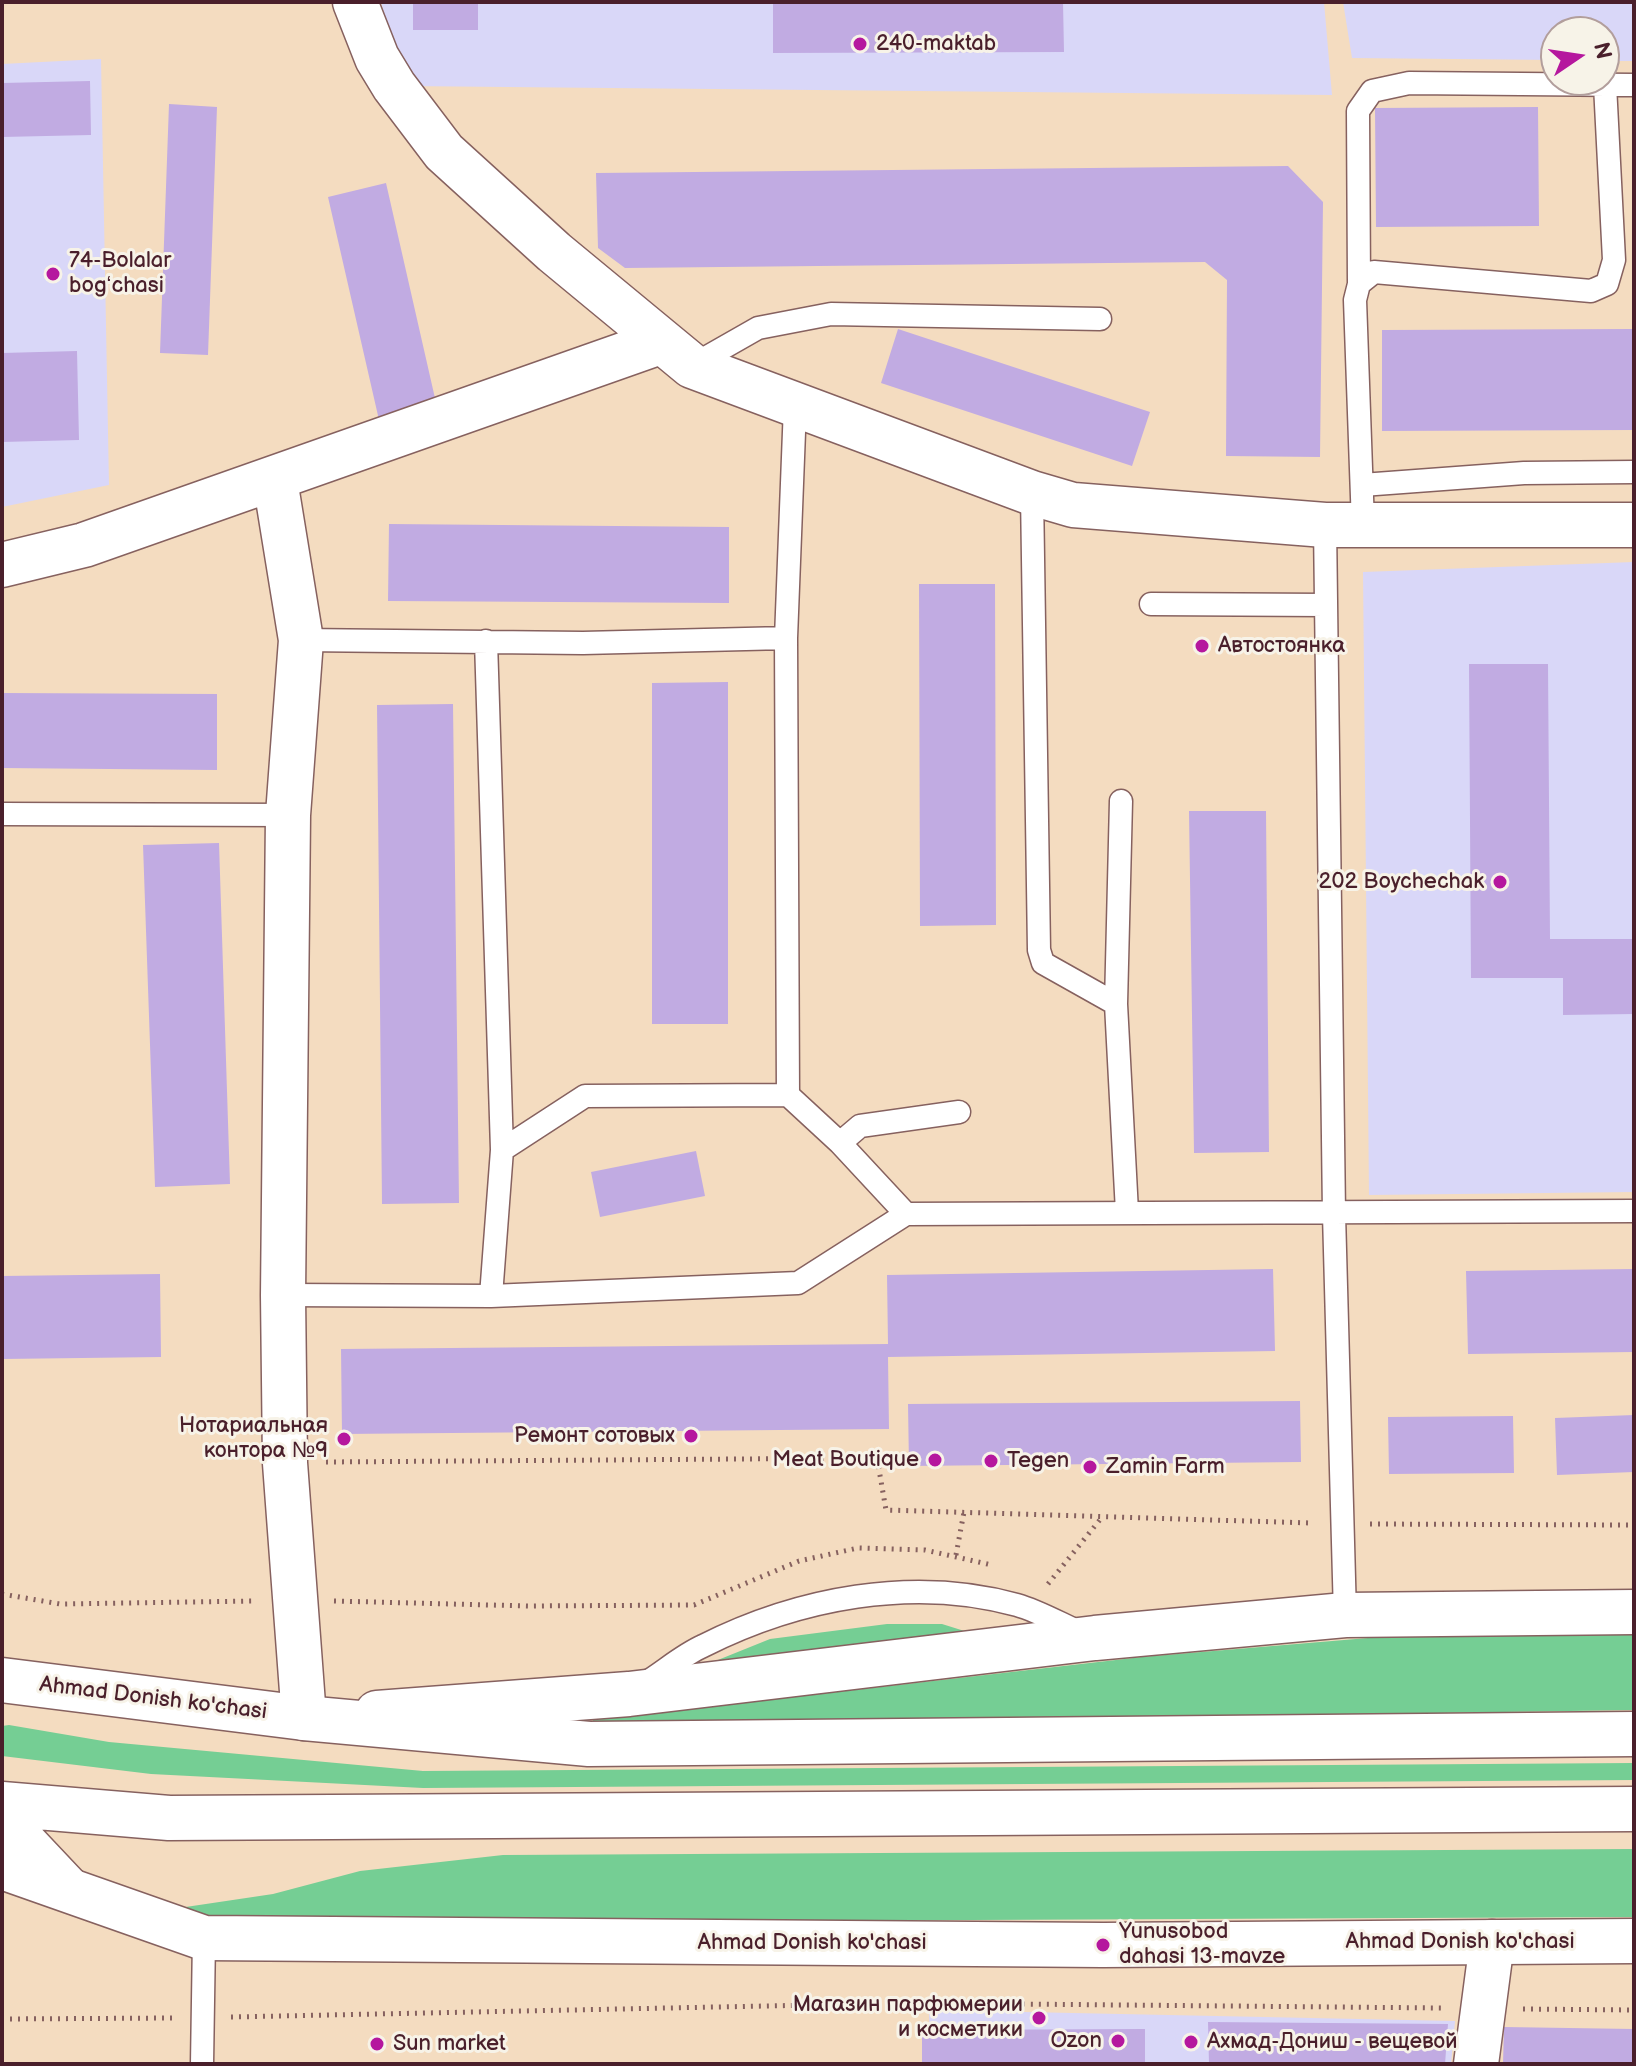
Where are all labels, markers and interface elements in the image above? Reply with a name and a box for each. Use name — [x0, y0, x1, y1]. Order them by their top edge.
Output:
north arrow — [1540, 16, 1620, 96]
place label: 240-maktab — [876, 31, 996, 57]
marker: 240-maktab — [851, 35, 869, 53]
text: N — [1587, 40, 1617, 62]
place label: 74-Bolalar bogʻchasi — [69, 248, 171, 300]
marker: 74-Bolalar bogʻchasi — [44, 265, 62, 283]
place label: Автостоянка — [1218, 633, 1345, 659]
marker: Автостоянка — [1193, 637, 1211, 655]
place label: 202 Boychechak — [1319, 869, 1484, 895]
marker: 202 Boychechak — [1491, 873, 1509, 891]
place label: Нотариальная контора №9 — [179, 1413, 328, 1464]
place label: Ремонт сотовых — [514, 1423, 675, 1449]
marker: Ремонт сотовых — [682, 1427, 700, 1445]
marker: Нотариальная контора №9 — [335, 1430, 353, 1448]
place label: Meat Boutique — [772, 1447, 919, 1473]
place label: Tegen — [1007, 1448, 1069, 1474]
marker: Meat Boutique — [926, 1451, 944, 1469]
marker: Tegen — [982, 1452, 1000, 1470]
place label: Zamin Farm — [1106, 1454, 1225, 1480]
marker: Zamin Farm — [1081, 1458, 1099, 1476]
street label: Ahmad Donish ko'chasi — [38, 1672, 268, 1726]
place label: Yunusobod dahasi 13-mavze — [1119, 1919, 1285, 1970]
street label: Ahmad Donish ko'chasi — [1345, 1929, 1575, 1955]
street label: Ahmad Donish ko'chasi — [697, 1930, 927, 1956]
marker: Yunusobod dahasi 13-mavze — [1094, 1936, 1112, 1954]
place label: Магазин парфюмерии и косметики — [793, 1992, 1023, 2044]
marker: Магазин парфюмерии и косметики — [1030, 2009, 1048, 2027]
place label: Ozon — [1050, 2028, 1102, 2054]
place label: Ахмад-Дониш - вещевой — [1207, 2029, 1458, 2055]
place label: Sun market — [393, 2031, 506, 2057]
marker: Ozon — [1109, 2032, 1127, 2050]
marker: Ахмад-Дониш - вещевой — [1182, 2033, 1200, 2051]
marker: Sun market — [368, 2035, 386, 2053]

